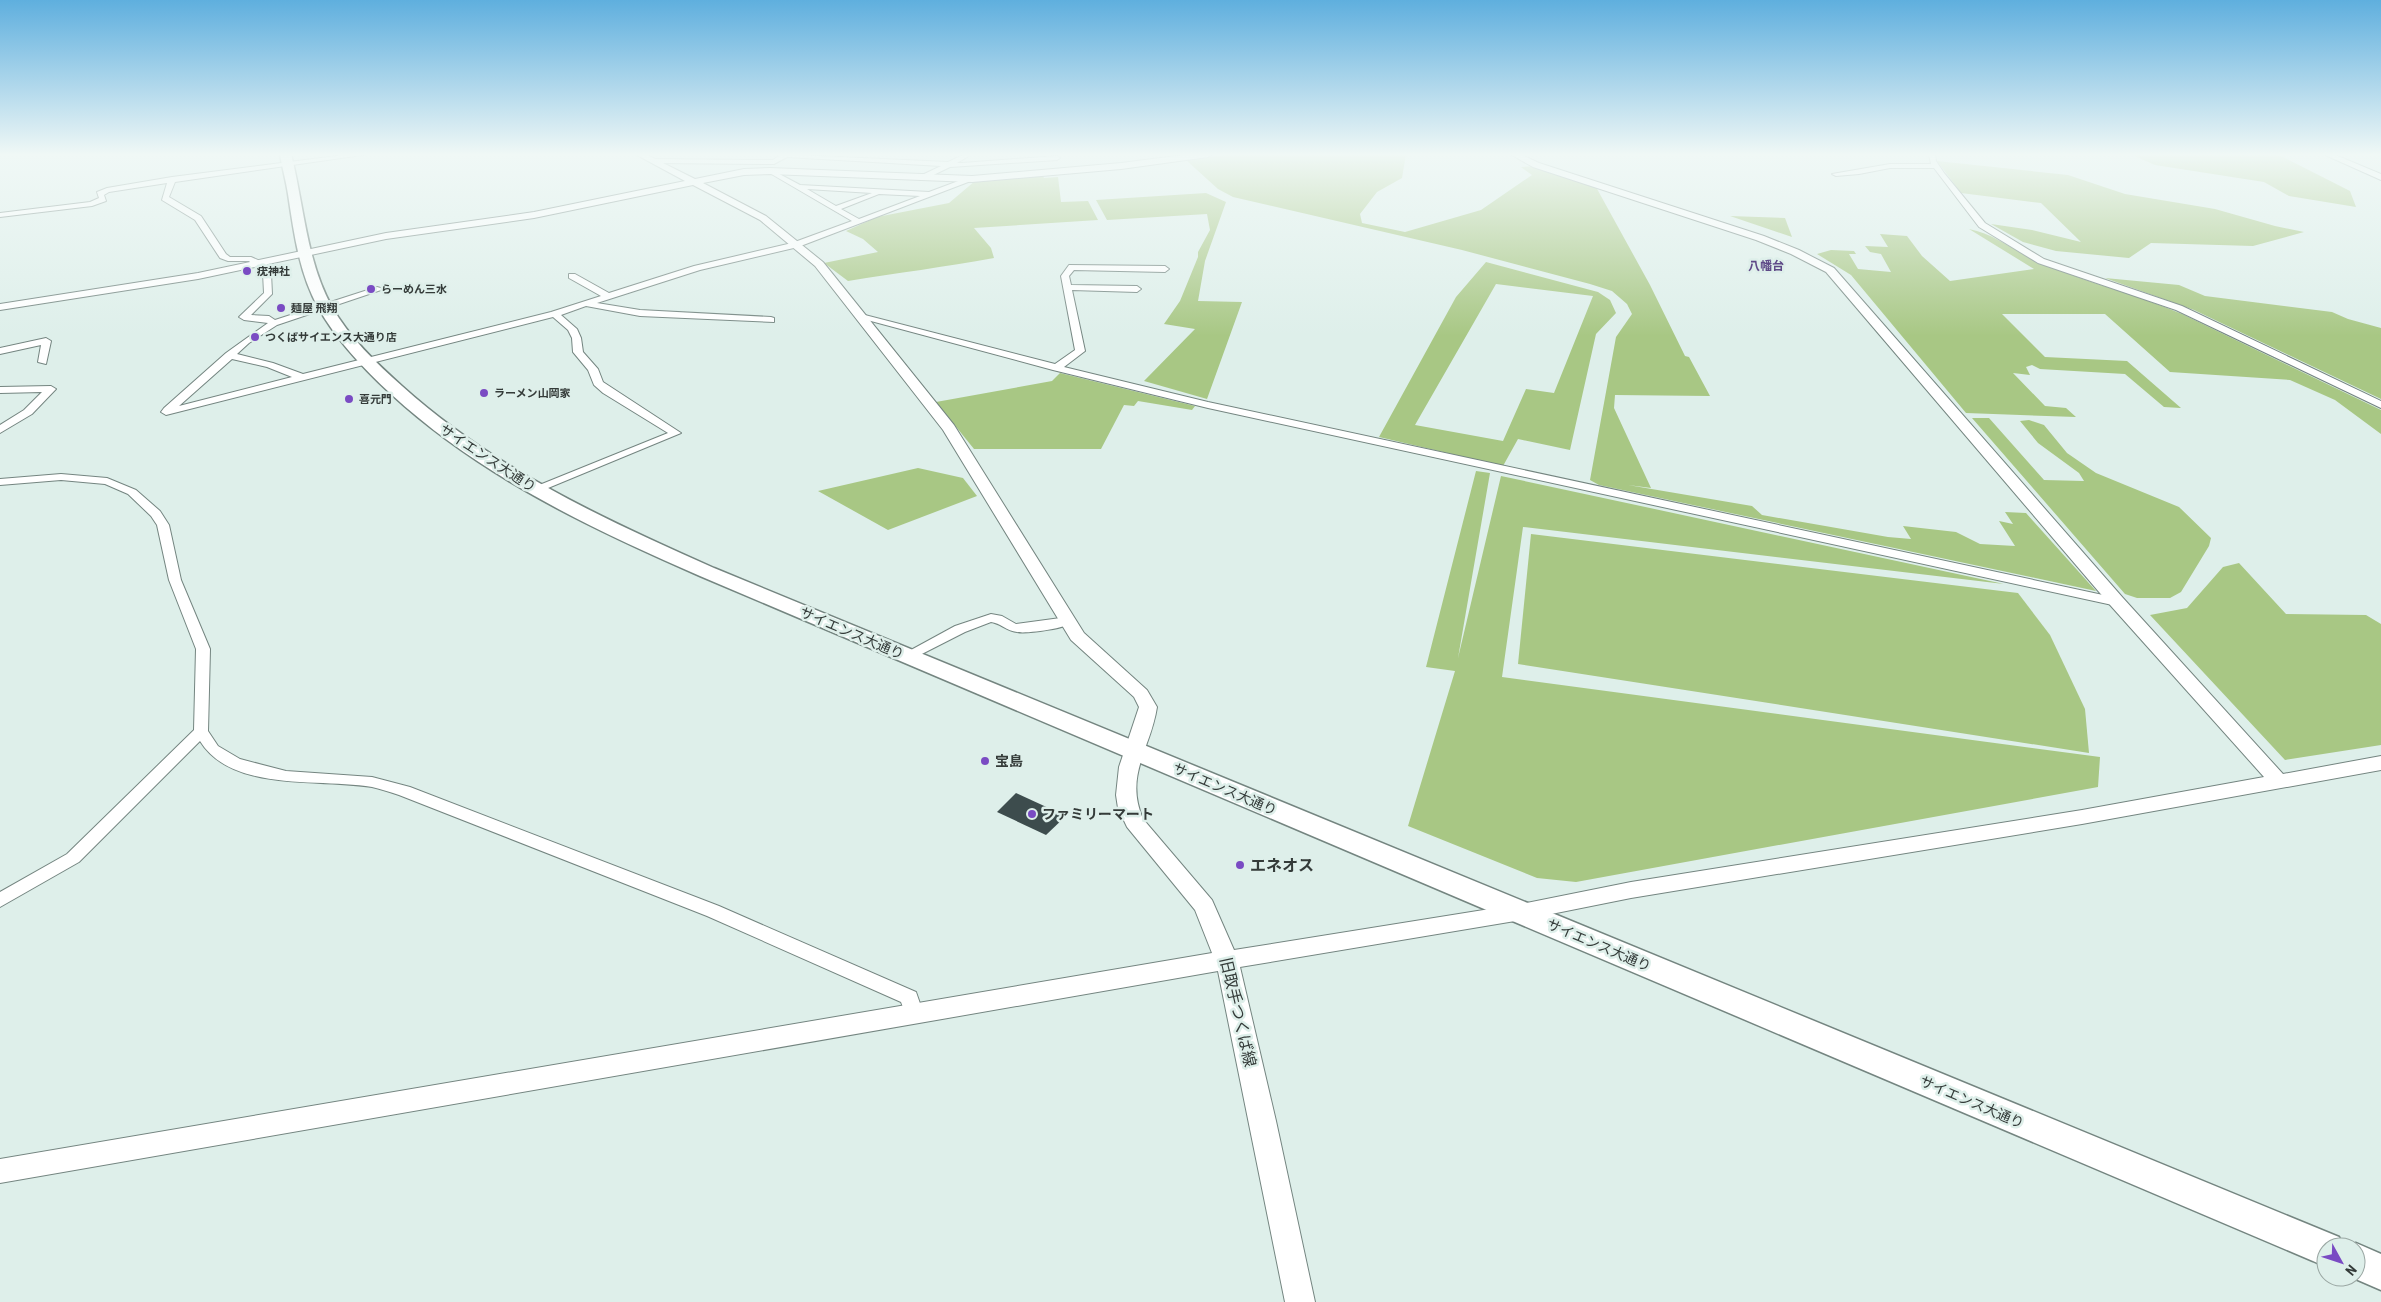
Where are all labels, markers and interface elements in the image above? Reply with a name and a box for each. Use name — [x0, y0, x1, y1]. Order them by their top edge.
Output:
district label: 八幡台 — [1748, 259, 1784, 273]
marker: 疣神社 — [241, 265, 253, 277]
place label: 疣神社 — [256, 265, 290, 278]
marker: らーめん三水 — [365, 283, 377, 295]
place label: らーめん三水 — [381, 283, 447, 296]
marker: 麺屋 飛翔 — [275, 302, 287, 314]
place label: 麺屋 飛翔 — [290, 302, 338, 315]
marker: つくばサイエンス大通り店 — [249, 331, 261, 343]
place label: つくばサイエンス大通り店 — [265, 331, 397, 344]
marker: ラーメン山岡家 — [478, 387, 490, 399]
place label: ラーメン山岡家 — [494, 387, 571, 400]
marker: 喜元門 — [343, 393, 355, 405]
place label: 喜元門 — [359, 393, 392, 406]
street label: サイエンス大通り — [437, 421, 539, 495]
street label: サイエンス大通り — [798, 604, 906, 662]
place label: 宝島 — [995, 753, 1023, 769]
marker: 宝島 — [979, 755, 991, 767]
street label: サイエンス大通り — [1171, 760, 1279, 818]
place label: ファミリーマート — [1042, 806, 1154, 822]
marker: ファミリーマート — [1026, 808, 1038, 820]
place label: エネオス — [1250, 856, 1314, 875]
marker: エネオス — [1234, 859, 1246, 871]
street label: サイエンス大通り — [1545, 916, 1653, 974]
street label: 旧取手つくば線 — [1216, 955, 1260, 1069]
street label: サイエンス大通り — [1918, 1073, 2026, 1131]
north arrow — [2316, 1237, 2366, 1287]
text: N — [2342, 1262, 2360, 1279]

